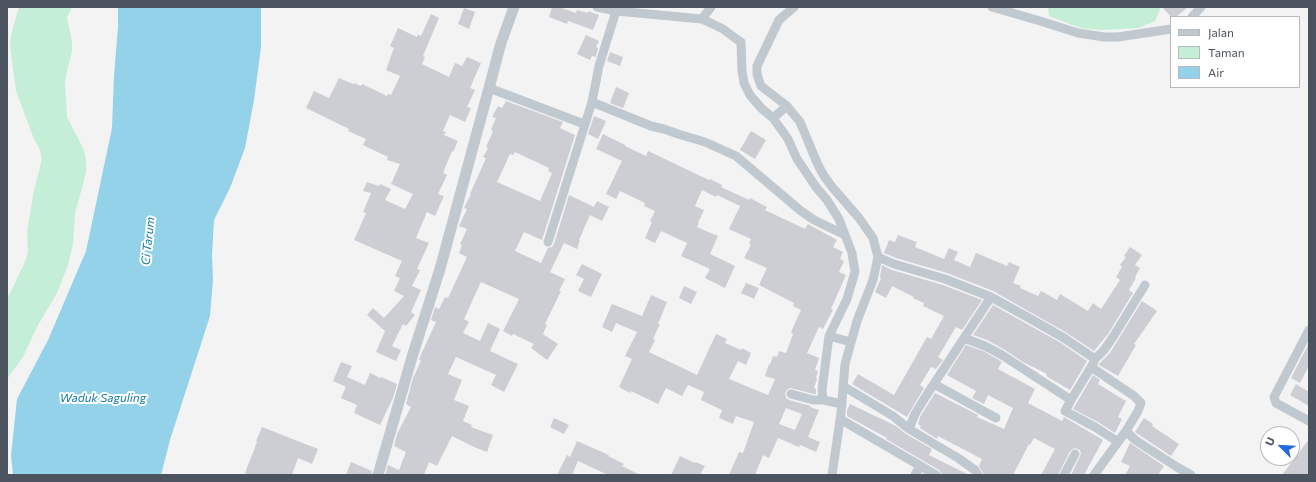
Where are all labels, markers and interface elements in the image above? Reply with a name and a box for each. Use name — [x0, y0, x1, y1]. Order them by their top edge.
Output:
legend — [1170, 16, 1300, 88]
text: Jalan — [1208, 25, 1234, 39]
text: Taman — [1208, 45, 1245, 59]
text: Air — [1208, 65, 1224, 79]
water label: Ci Tarum — [138, 216, 158, 266]
water label: Waduk Saguling — [60, 391, 146, 405]
north arrow — [1260, 426, 1300, 466]
text: U — [1262, 435, 1277, 448]

